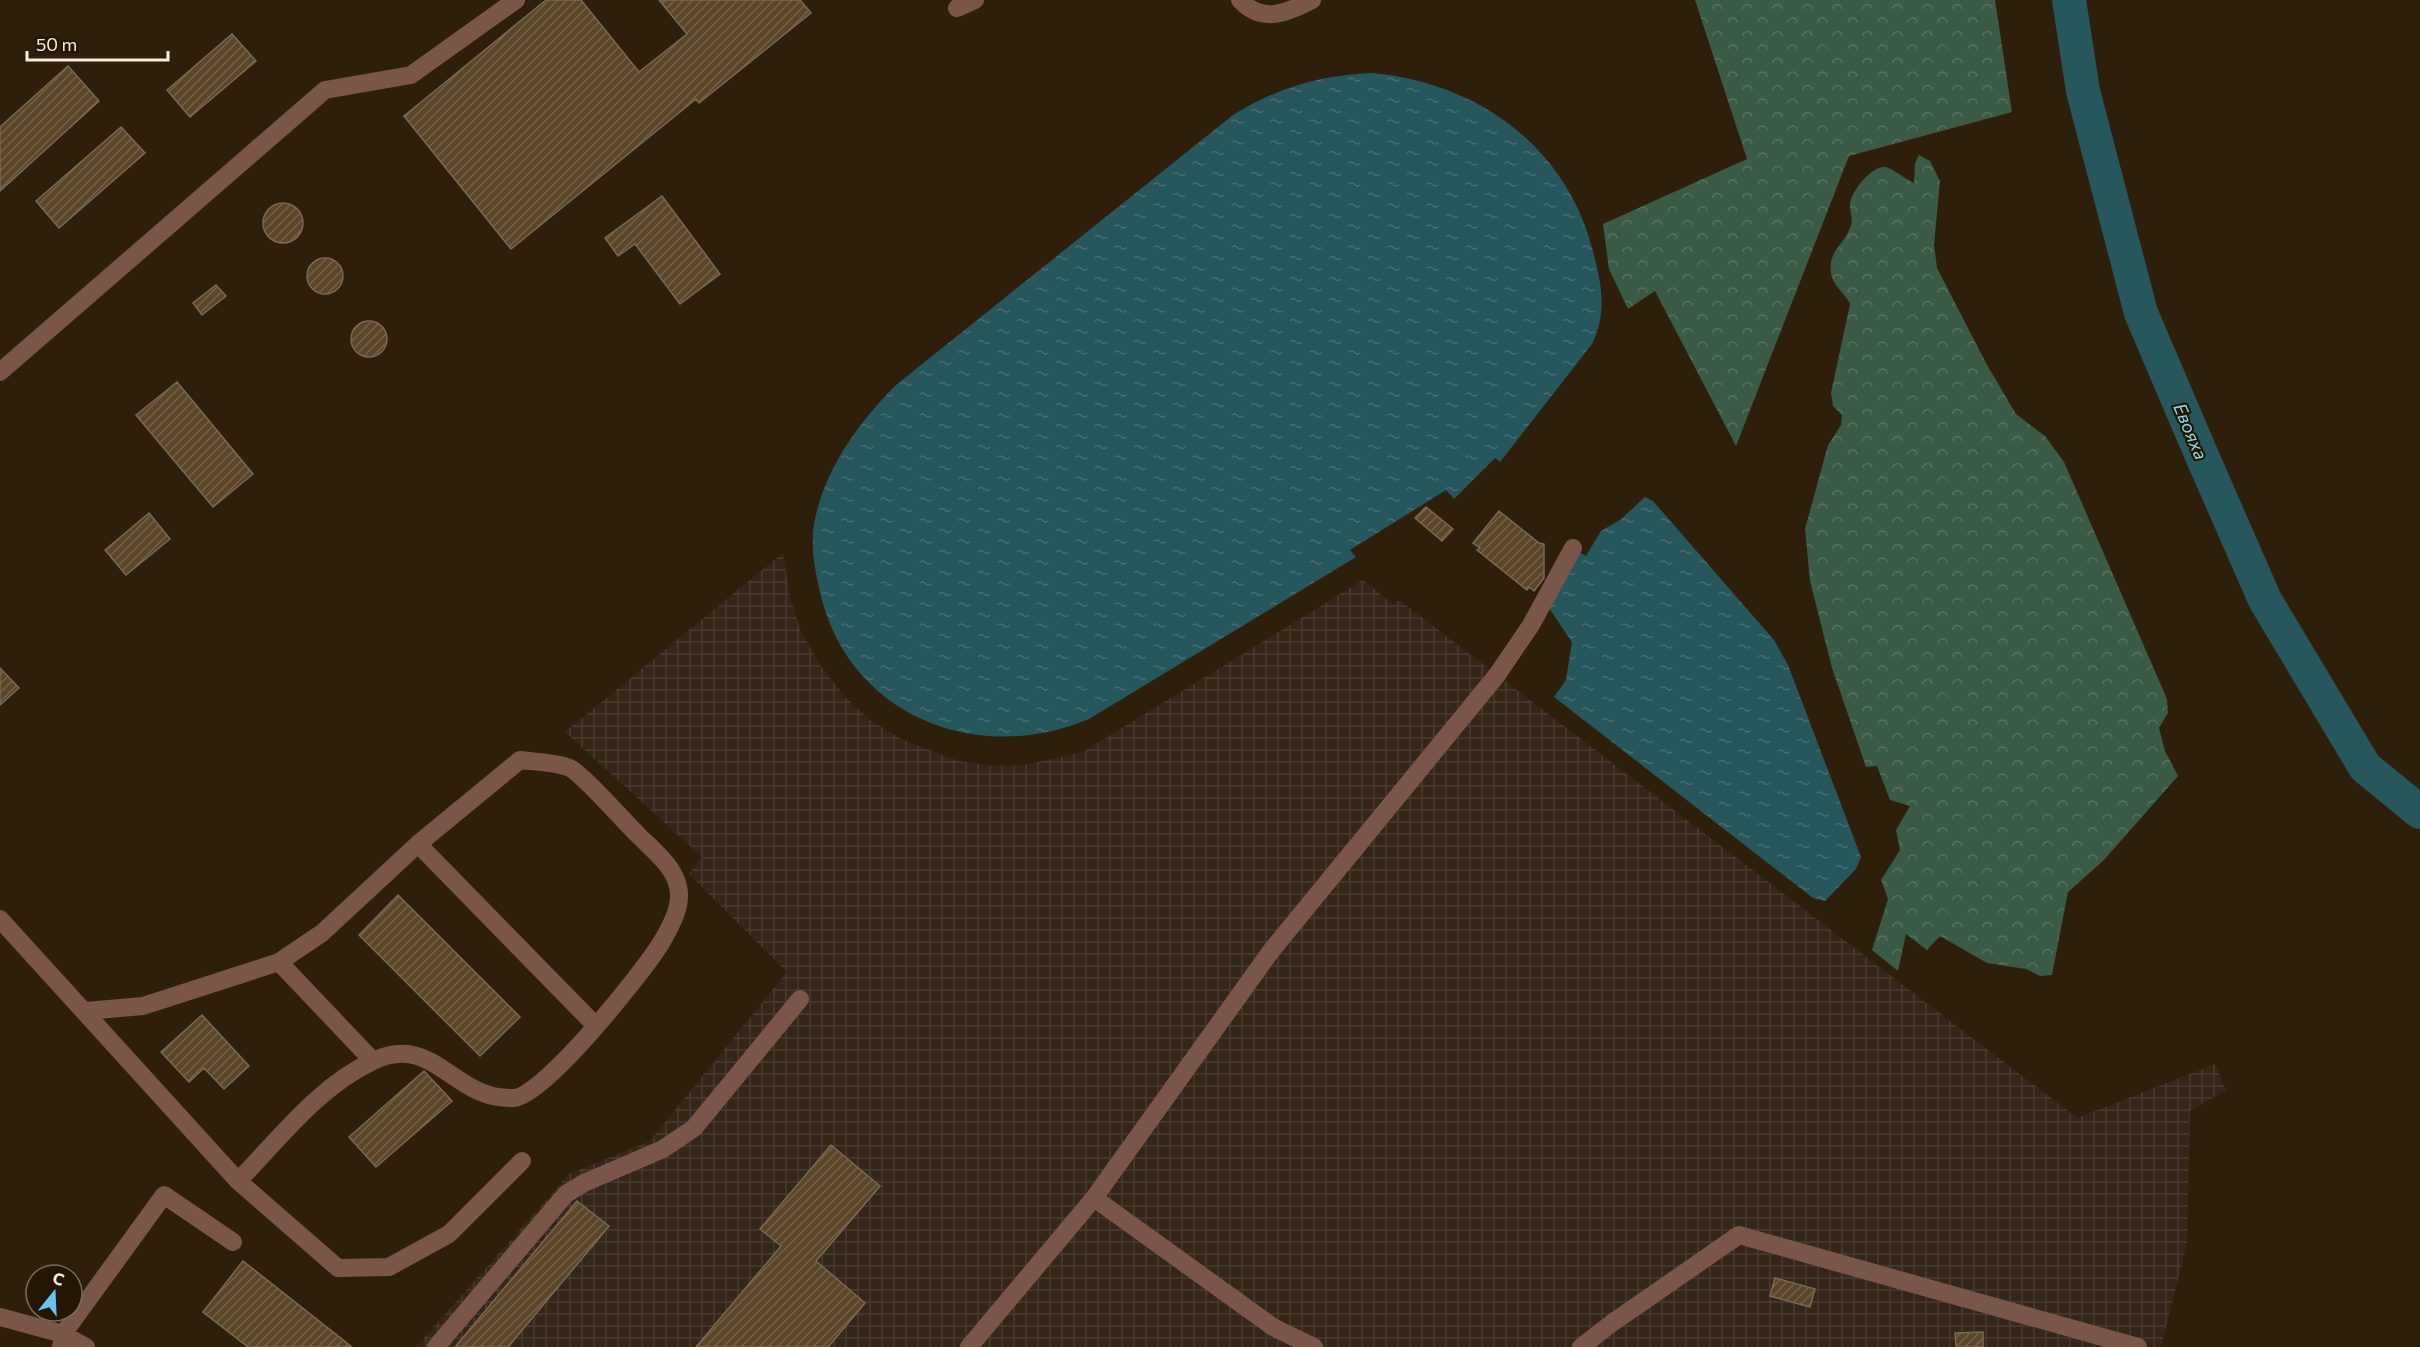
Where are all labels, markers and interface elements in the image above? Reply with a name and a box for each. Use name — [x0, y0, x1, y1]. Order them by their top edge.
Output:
scale bar — [27, 24, 168, 62]
text: 50 m — [36, 33, 77, 55]
water label: Евояха — [2169, 399, 2213, 463]
north arrow — [24, 1263, 84, 1323]
text: С — [51, 1268, 67, 1289]

